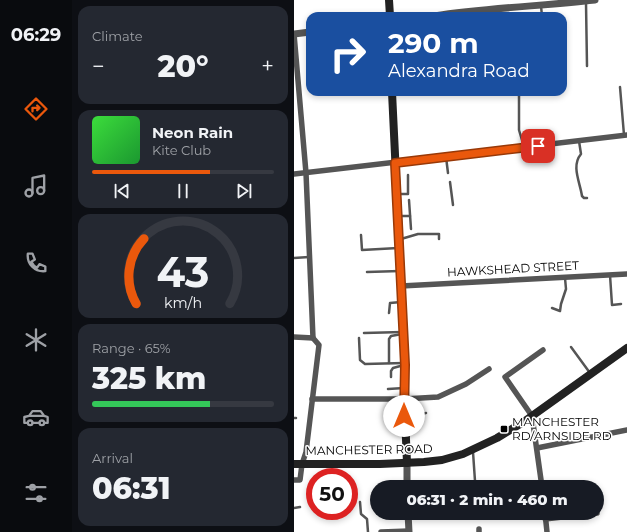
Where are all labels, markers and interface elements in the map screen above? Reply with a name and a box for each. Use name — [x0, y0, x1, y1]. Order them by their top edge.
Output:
text: 06:29 — [11, 24, 61, 46]
text: 290 m — [388, 26, 479, 60]
text: Climate — [92, 28, 143, 44]
icon: right — [322, 28, 374, 80]
text: 20° — [157, 48, 209, 85]
text: − — [92, 53, 105, 80]
text: + — [261, 53, 274, 80]
text: Alexandra Road — [388, 60, 530, 82]
icon: directions — [22, 95, 50, 123]
text: Neon Rain — [152, 123, 233, 142]
pin — [521, 129, 555, 163]
icon: arrive — [527, 135, 549, 157]
text: Kite Club — [152, 142, 211, 158]
icon: music — [22, 172, 50, 200]
icon: previous — [111, 180, 133, 202]
icon: pause — [172, 180, 194, 202]
icon: next — [233, 180, 255, 202]
text: 43 — [156, 247, 210, 297]
icon: phone — [22, 249, 50, 277]
street label: HAWKSHEAD STREET — [447, 258, 579, 279]
text: km/h — [164, 294, 202, 312]
icon: climate — [22, 326, 50, 354]
text: Range · 65% — [92, 340, 171, 356]
text: 325 km — [92, 360, 206, 397]
position arrow — [383, 395, 425, 437]
icon: car — [22, 403, 50, 431]
place label: MANCHESTER RD/ARNSIDE RD — [512, 414, 612, 443]
marker: MANCHESTER RD/ARNSIDE RD — [499, 424, 509, 434]
street label: MANCHESTER ROAD — [305, 441, 433, 458]
text: Arrival — [92, 450, 133, 466]
speed limit sign: 50 — [306, 468, 358, 520]
text: 06:31 — [92, 470, 171, 507]
icon: filters — [22, 479, 50, 507]
text: 06:31 · 2 min · 460 m — [406, 490, 568, 509]

